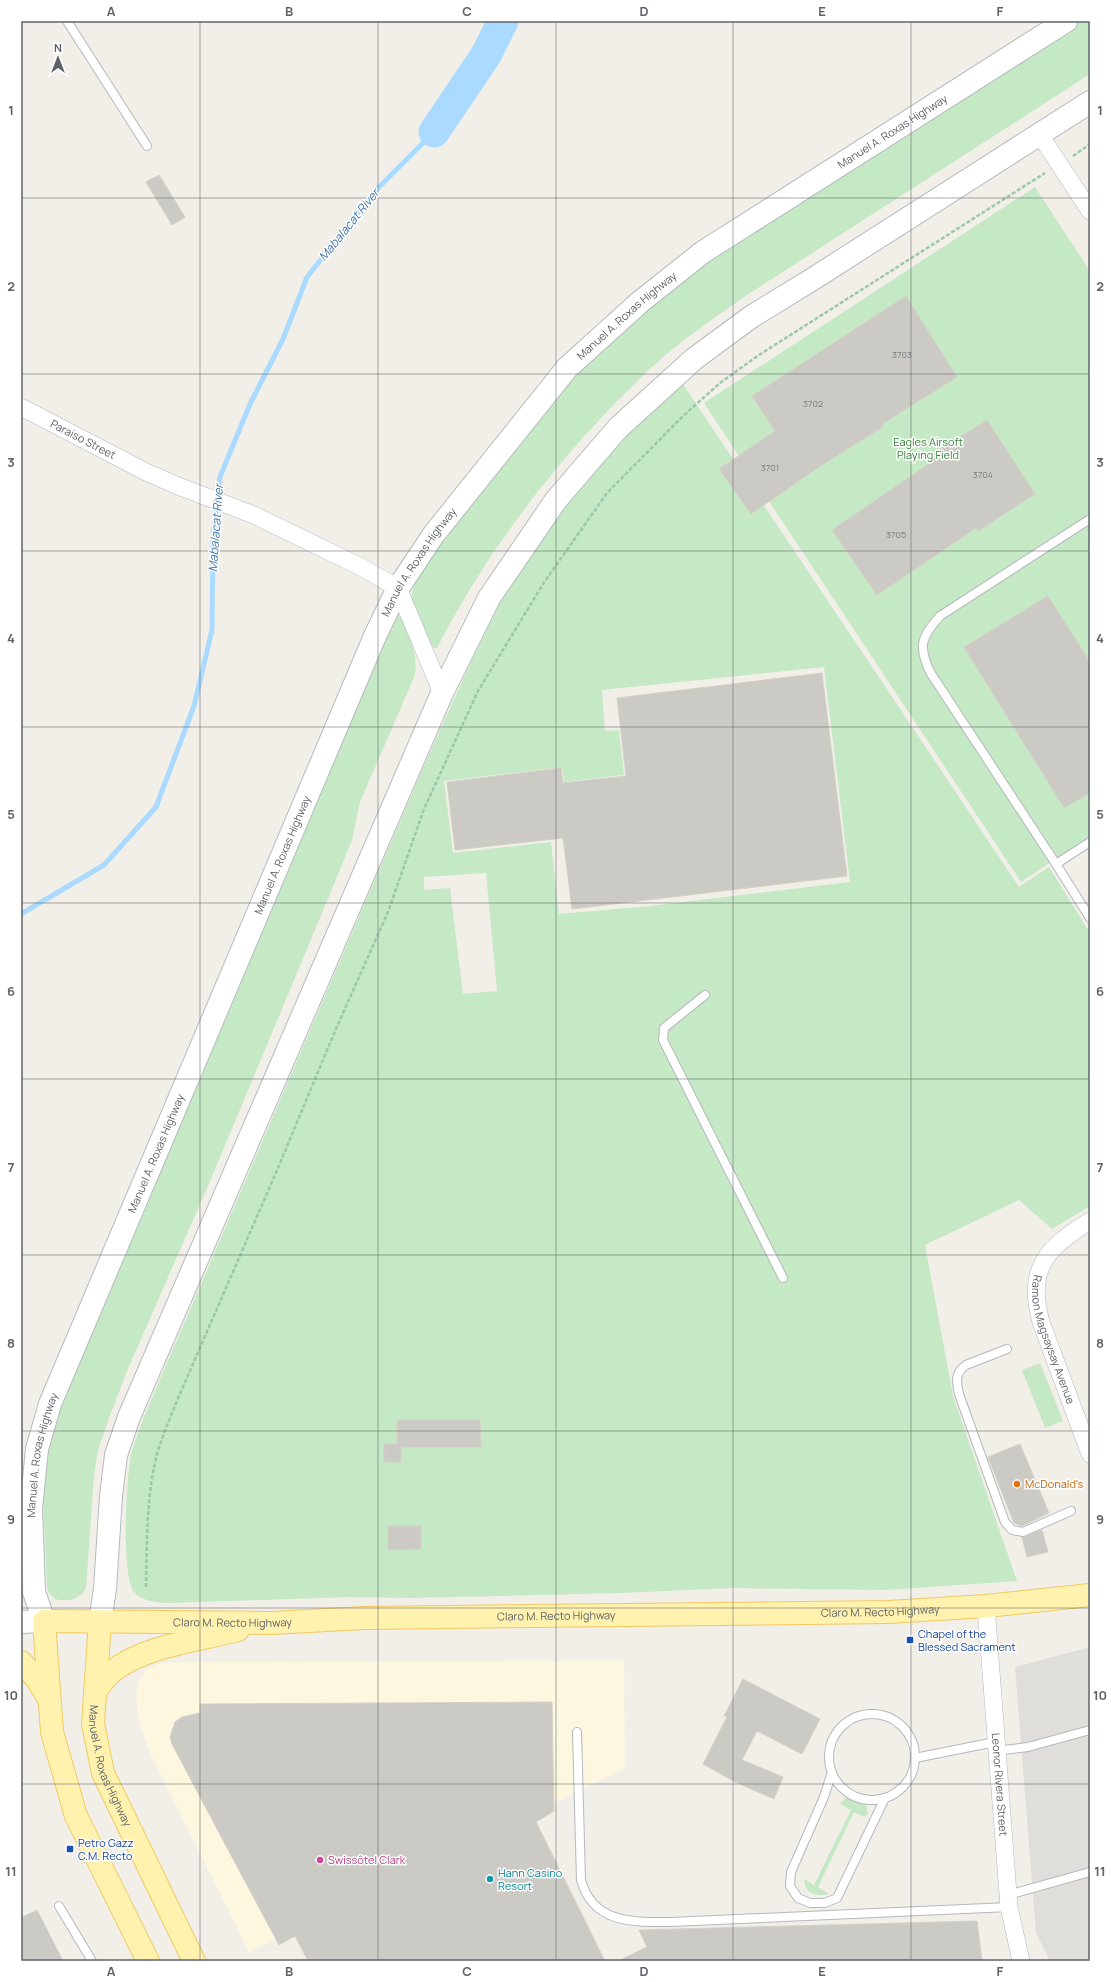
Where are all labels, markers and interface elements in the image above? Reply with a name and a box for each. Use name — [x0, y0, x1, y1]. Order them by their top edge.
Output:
text: A — [107, 2, 116, 20]
text: B — [285, 2, 293, 20]
text: C — [462, 2, 472, 20]
text: D — [639, 2, 649, 20]
text: E — [818, 2, 826, 20]
text: F — [997, 2, 1004, 20]
north arrow — [38, 38, 78, 78]
text: N — [54, 40, 62, 55]
street label: Manuel A. Roxas Highway — [834, 90, 950, 172]
text: 1 — [8, 101, 14, 119]
text: 1 — [1097, 101, 1103, 119]
water label: Mabalacat River — [314, 184, 384, 264]
street label: Manuel A. Roxas Highway — [573, 268, 680, 363]
text: 2 — [7, 277, 15, 295]
text: 2 — [1096, 277, 1104, 295]
house number: 3703 — [892, 348, 912, 361]
house number: 3702 — [803, 397, 823, 410]
street label: Paraiso Street — [48, 416, 119, 462]
park label: Eagles Airsoft Playing Field — [893, 434, 963, 462]
text: 3 — [7, 453, 15, 471]
text: 3 — [1096, 453, 1104, 471]
house number: 3701 — [761, 461, 779, 474]
house number: 3704 — [973, 468, 993, 481]
water label: Mabalacat River — [204, 482, 227, 572]
street label: Manuel A. Roxas Highway — [377, 504, 459, 619]
house number: 3705 — [886, 528, 906, 541]
text: 4 — [7, 629, 15, 647]
text: 4 — [1096, 629, 1104, 647]
street label: Manuel A. Roxas Highway — [250, 793, 314, 916]
text: 5 — [7, 805, 15, 823]
text: 5 — [1096, 805, 1104, 823]
text: 6 — [7, 982, 15, 1000]
text: 6 — [1096, 982, 1104, 1000]
street label: Manuel A. Roxas Highway — [124, 1091, 187, 1215]
text: 7 — [8, 1158, 15, 1176]
text: 7 — [1097, 1158, 1104, 1176]
street label: Ramon Magsaysay Avenue — [1029, 1274, 1079, 1406]
text: 8 — [7, 1334, 15, 1352]
text: 8 — [1096, 1334, 1104, 1352]
street label: Manuel A. Roxas Highway — [23, 1390, 61, 1518]
place label: McDonald's — [1025, 1476, 1083, 1491]
marker: McDonald's — [1012, 1479, 1022, 1489]
text: 9 — [7, 1510, 15, 1528]
text: 9 — [1096, 1510, 1104, 1528]
street label: Claro M. Recto Highway — [821, 1601, 940, 1620]
street label: Claro M. Recto Highway — [497, 1607, 616, 1623]
street label: Claro M. Recto Highway — [173, 1614, 292, 1630]
place label: Chapel of the Blessed Sacrament — [918, 1626, 1016, 1654]
marker: Chapel of the Blessed Sacrament — [905, 1635, 915, 1645]
text: 10 — [4, 1686, 18, 1704]
text: 10 — [1093, 1686, 1107, 1704]
street label: Manuel A. Roxas Highway — [86, 1705, 136, 1829]
street label: Leonor Rivera Street — [989, 1732, 1012, 1837]
place label: Petro Gazz C.M. Recto — [78, 1835, 134, 1863]
marker: Petro Gazz C.M. Recto — [65, 1844, 75, 1854]
place label: Swissôtel Clark — [328, 1852, 406, 1867]
marker: Swissôtel Clark — [315, 1855, 325, 1865]
text: 11 — [5, 1862, 17, 1880]
text: 11 — [1094, 1862, 1106, 1880]
place label: Hann Casino Resort — [498, 1865, 563, 1893]
marker: Hann Casino Resort — [485, 1874, 495, 1884]
text: A — [107, 1962, 116, 1980]
text: B — [285, 1962, 293, 1980]
text: C — [462, 1962, 472, 1980]
text: D — [639, 1962, 649, 1980]
text: E — [818, 1962, 826, 1980]
text: F — [997, 1962, 1004, 1980]

